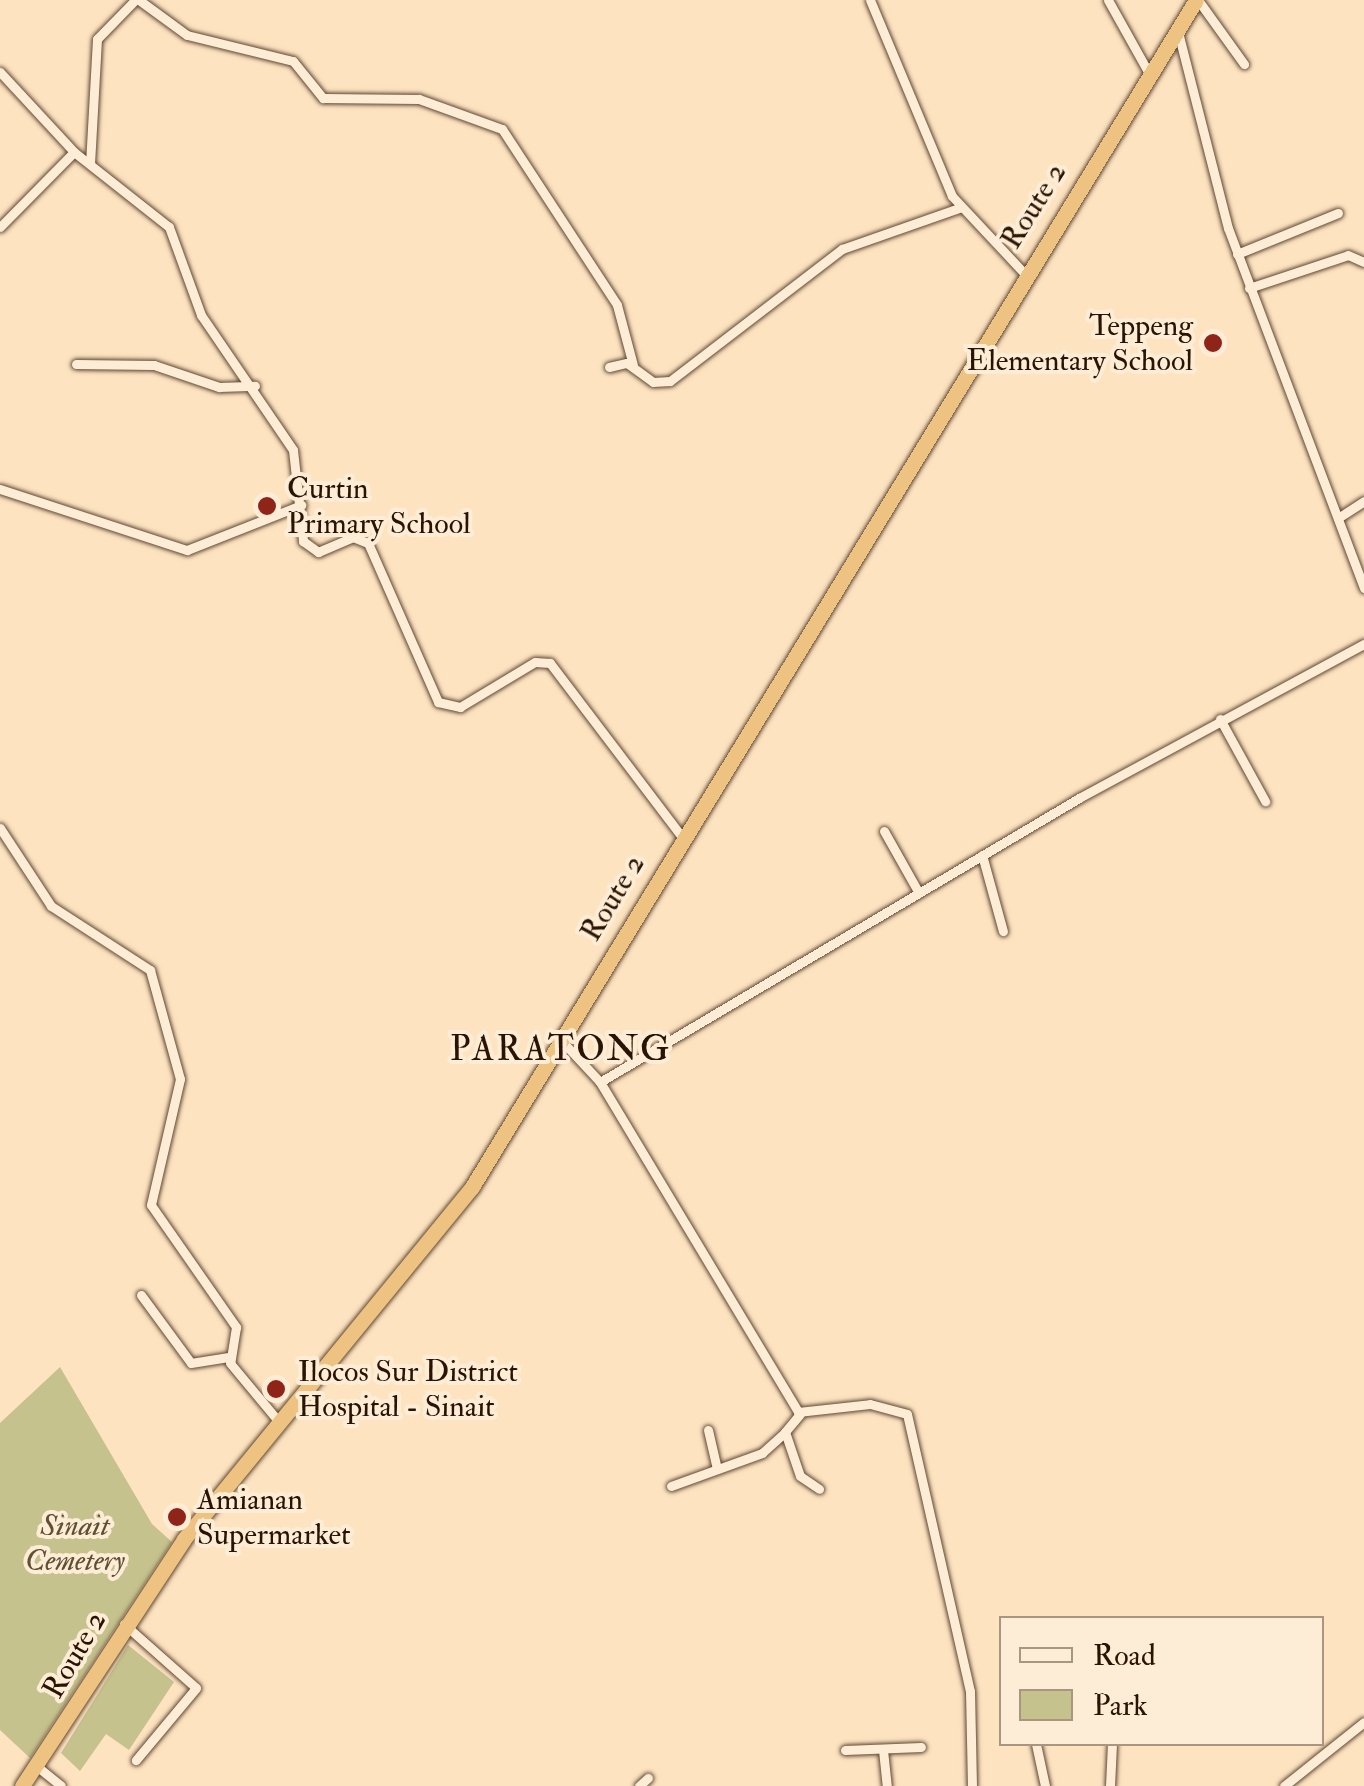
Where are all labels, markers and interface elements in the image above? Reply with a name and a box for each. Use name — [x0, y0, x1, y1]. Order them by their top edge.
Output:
street label: Route 2 — [994, 156, 1074, 256]
place label: Teppeng Elementary School — [967, 308, 1193, 378]
marker: Teppeng Elementary School — [1202, 332, 1224, 354]
place label: Curtin Primary School — [287, 471, 471, 542]
marker: Curtin Primary School — [256, 495, 278, 517]
street label: Route 2 — [573, 848, 653, 948]
district label: PARATONG — [450, 1028, 672, 1070]
place label: Ilocos Sur District Hospital - Sinait — [298, 1354, 518, 1424]
marker: Ilocos Sur District Hospital - Sinait — [263, 1376, 289, 1402]
place label: Amianan Supermarket — [197, 1482, 351, 1552]
marker: Amianan Supermarket — [166, 1506, 188, 1528]
park label: Sinait Cemetery — [25, 1508, 125, 1578]
street label: Route 2 — [36, 1605, 114, 1705]
legend — [999, 1616, 1324, 1746]
text: Road — [1093, 1637, 1156, 1674]
text: Park — [1093, 1687, 1148, 1724]

